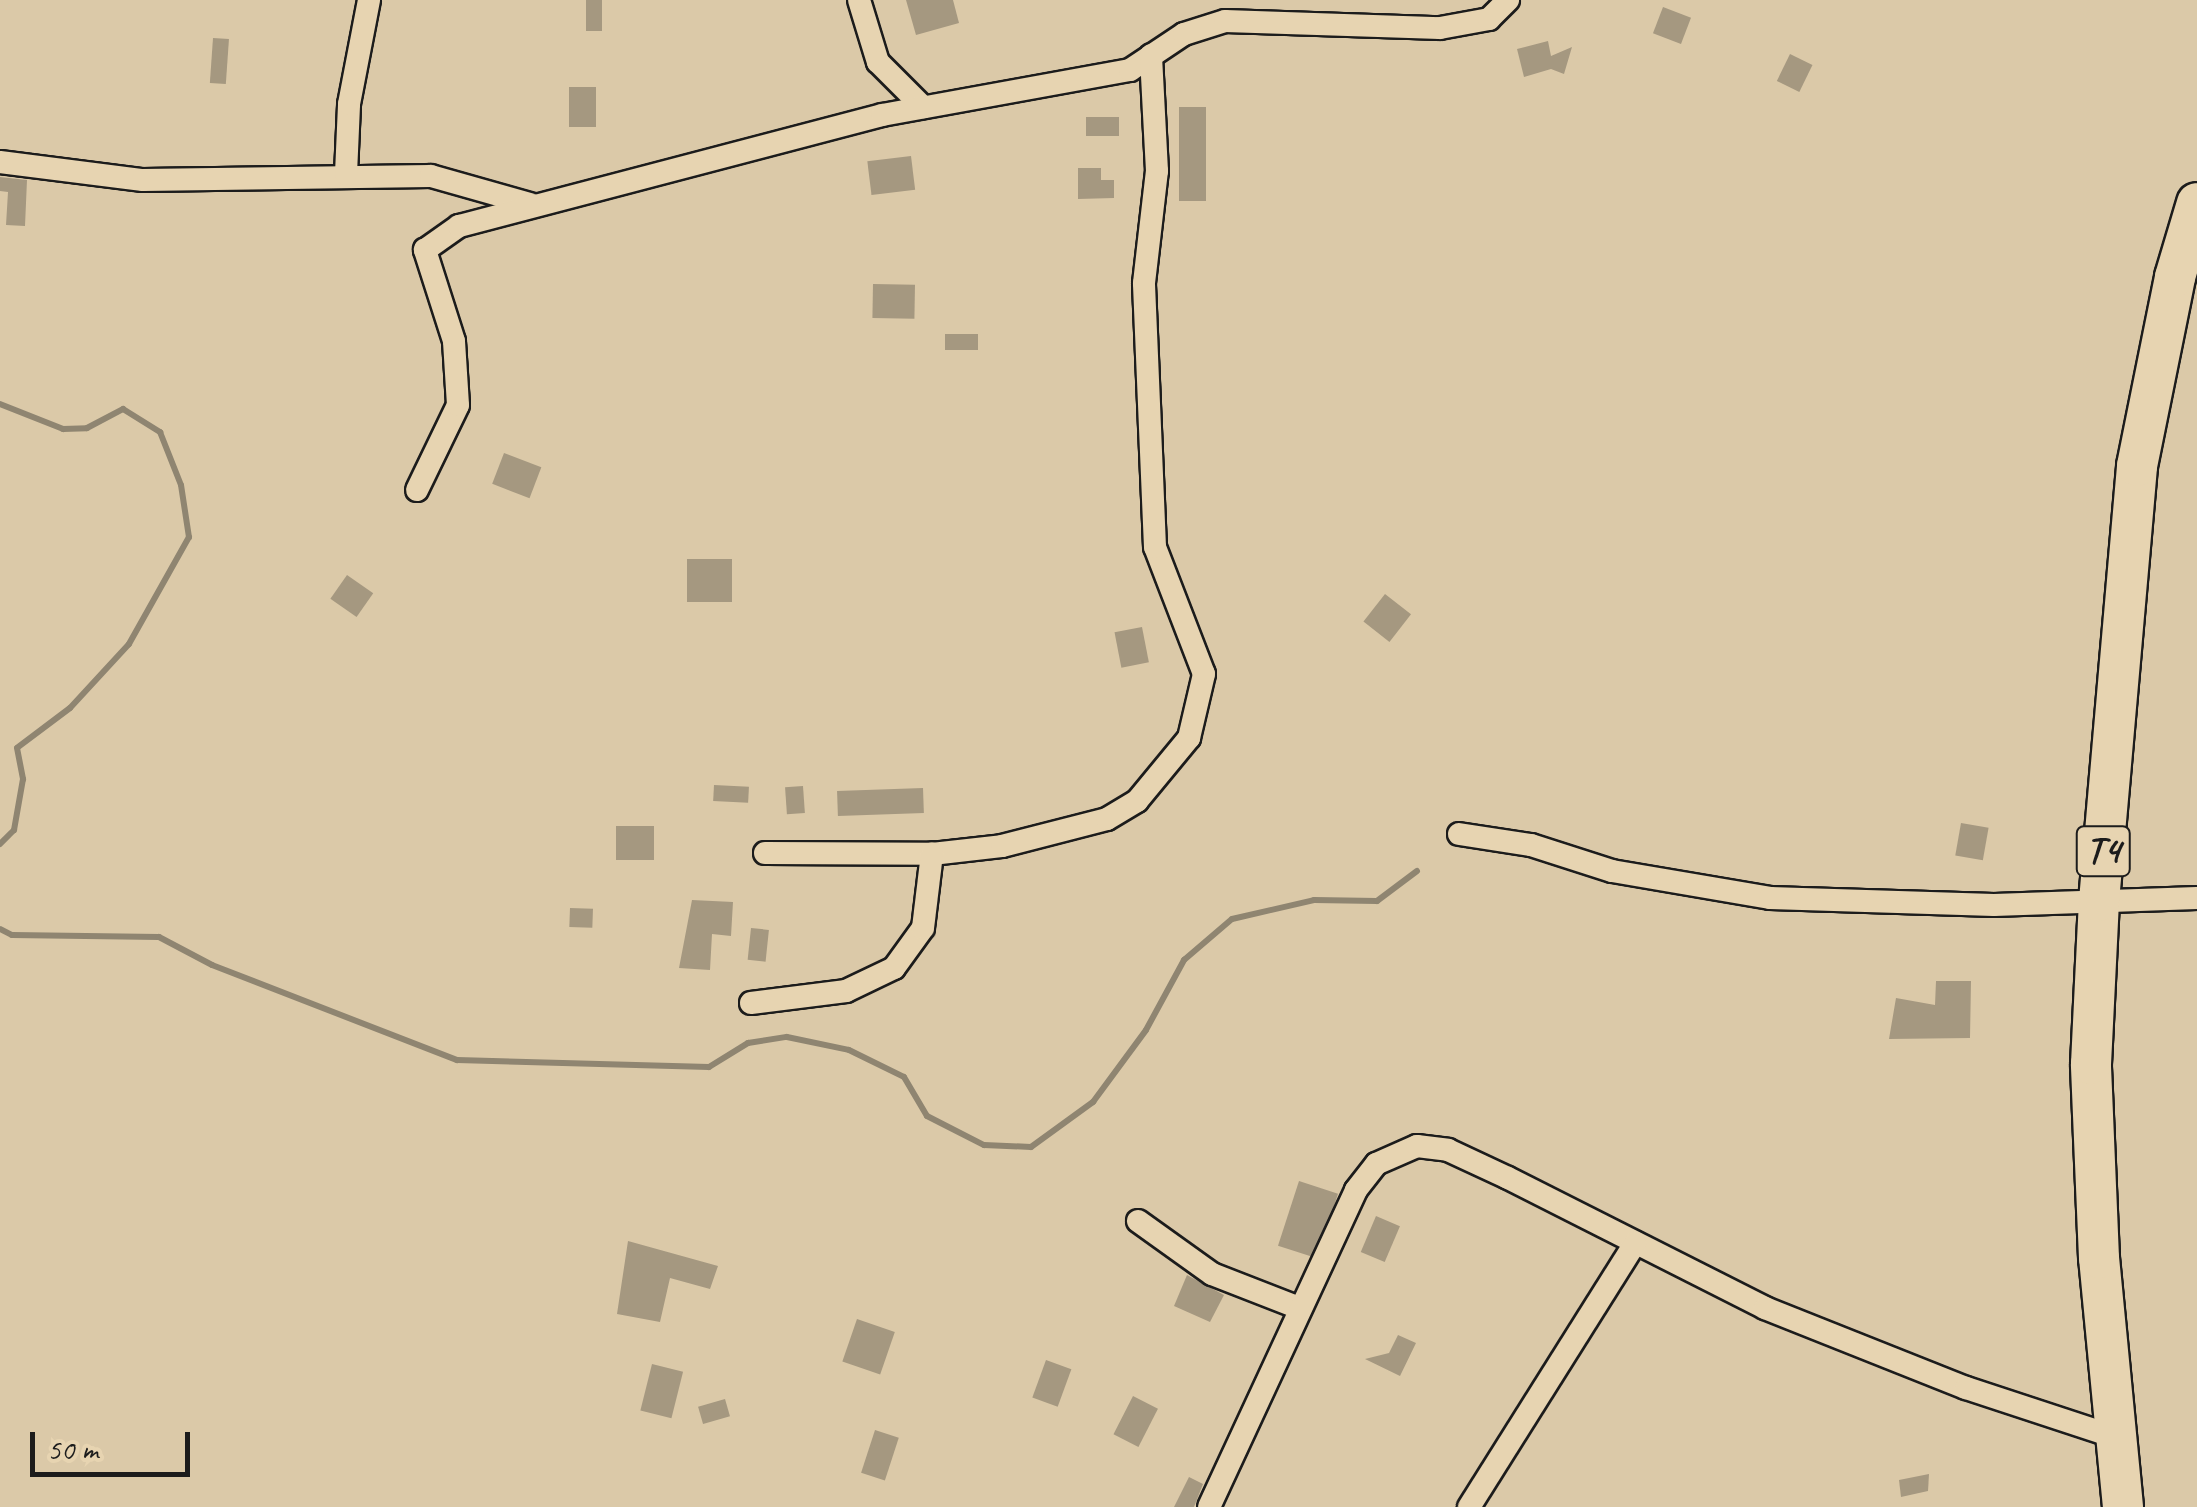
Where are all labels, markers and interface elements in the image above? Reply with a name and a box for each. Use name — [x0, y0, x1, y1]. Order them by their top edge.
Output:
road number: T4 — [2076, 818, 2130, 884]
scale bar — [35, 1412, 195, 1474]
text: 50 m — [47, 1430, 98, 1468]

